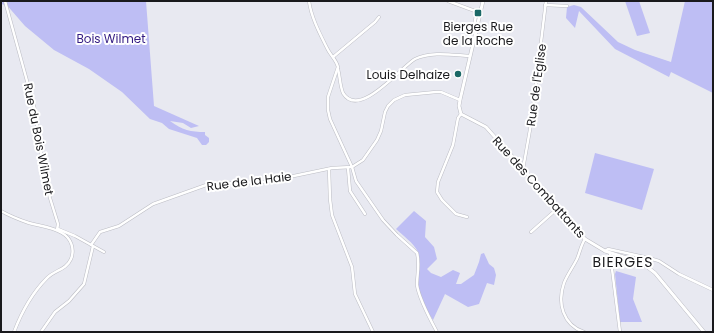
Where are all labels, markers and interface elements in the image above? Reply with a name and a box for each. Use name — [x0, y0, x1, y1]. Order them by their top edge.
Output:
marker: Bierges Rue de la Roche — [473, 8, 483, 18]
place label: Bierges Rue de la Roche — [443, 18, 513, 49]
park label: Bois Wilmet — [76, 30, 146, 47]
street label: Rue de l'Eglise — [522, 43, 550, 127]
place label: Louis Delhaize — [367, 66, 450, 83]
marker: Louis Delhaize — [453, 69, 463, 79]
street label: Rue du Bois Wilmet — [20, 81, 58, 197]
street label: Rue des Combattants — [489, 133, 589, 241]
street label: Rue de la Haie — [206, 167, 292, 195]
district label: BIERGES — [592, 252, 654, 272]

